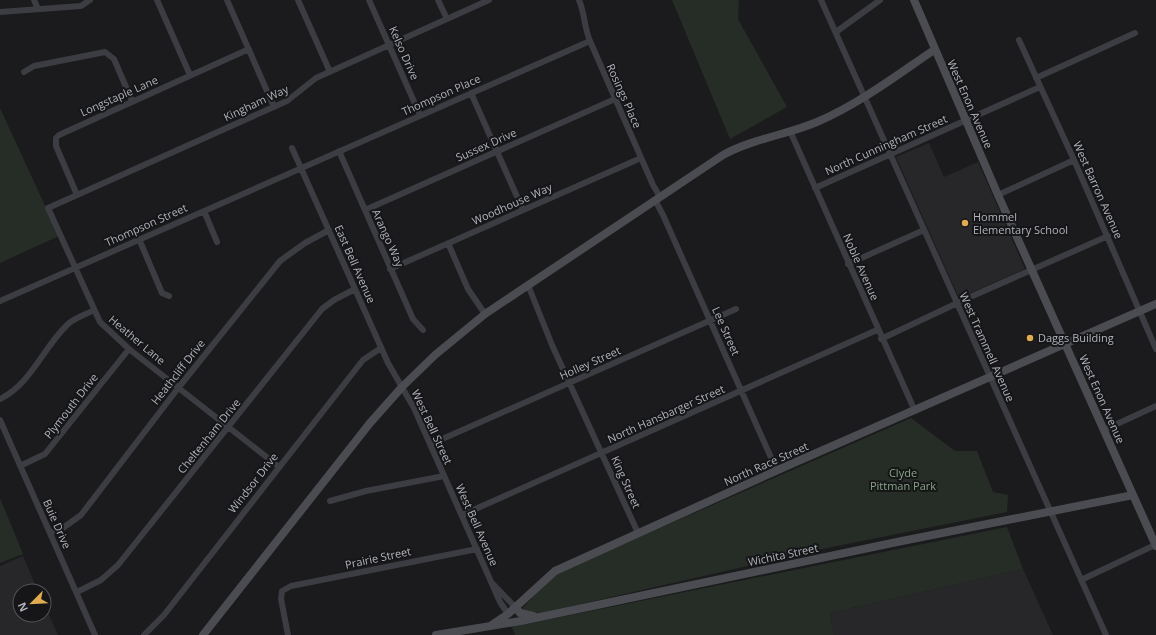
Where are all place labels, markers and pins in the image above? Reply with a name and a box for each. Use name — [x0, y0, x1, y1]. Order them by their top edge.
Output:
place label: Hommel Elementary School — [973, 209, 1068, 237]
marker: Hommel Elementary School — [960, 218, 970, 228]
place label: Daggs Building — [1038, 330, 1114, 345]
marker: Daggs Building — [1025, 333, 1035, 343]

